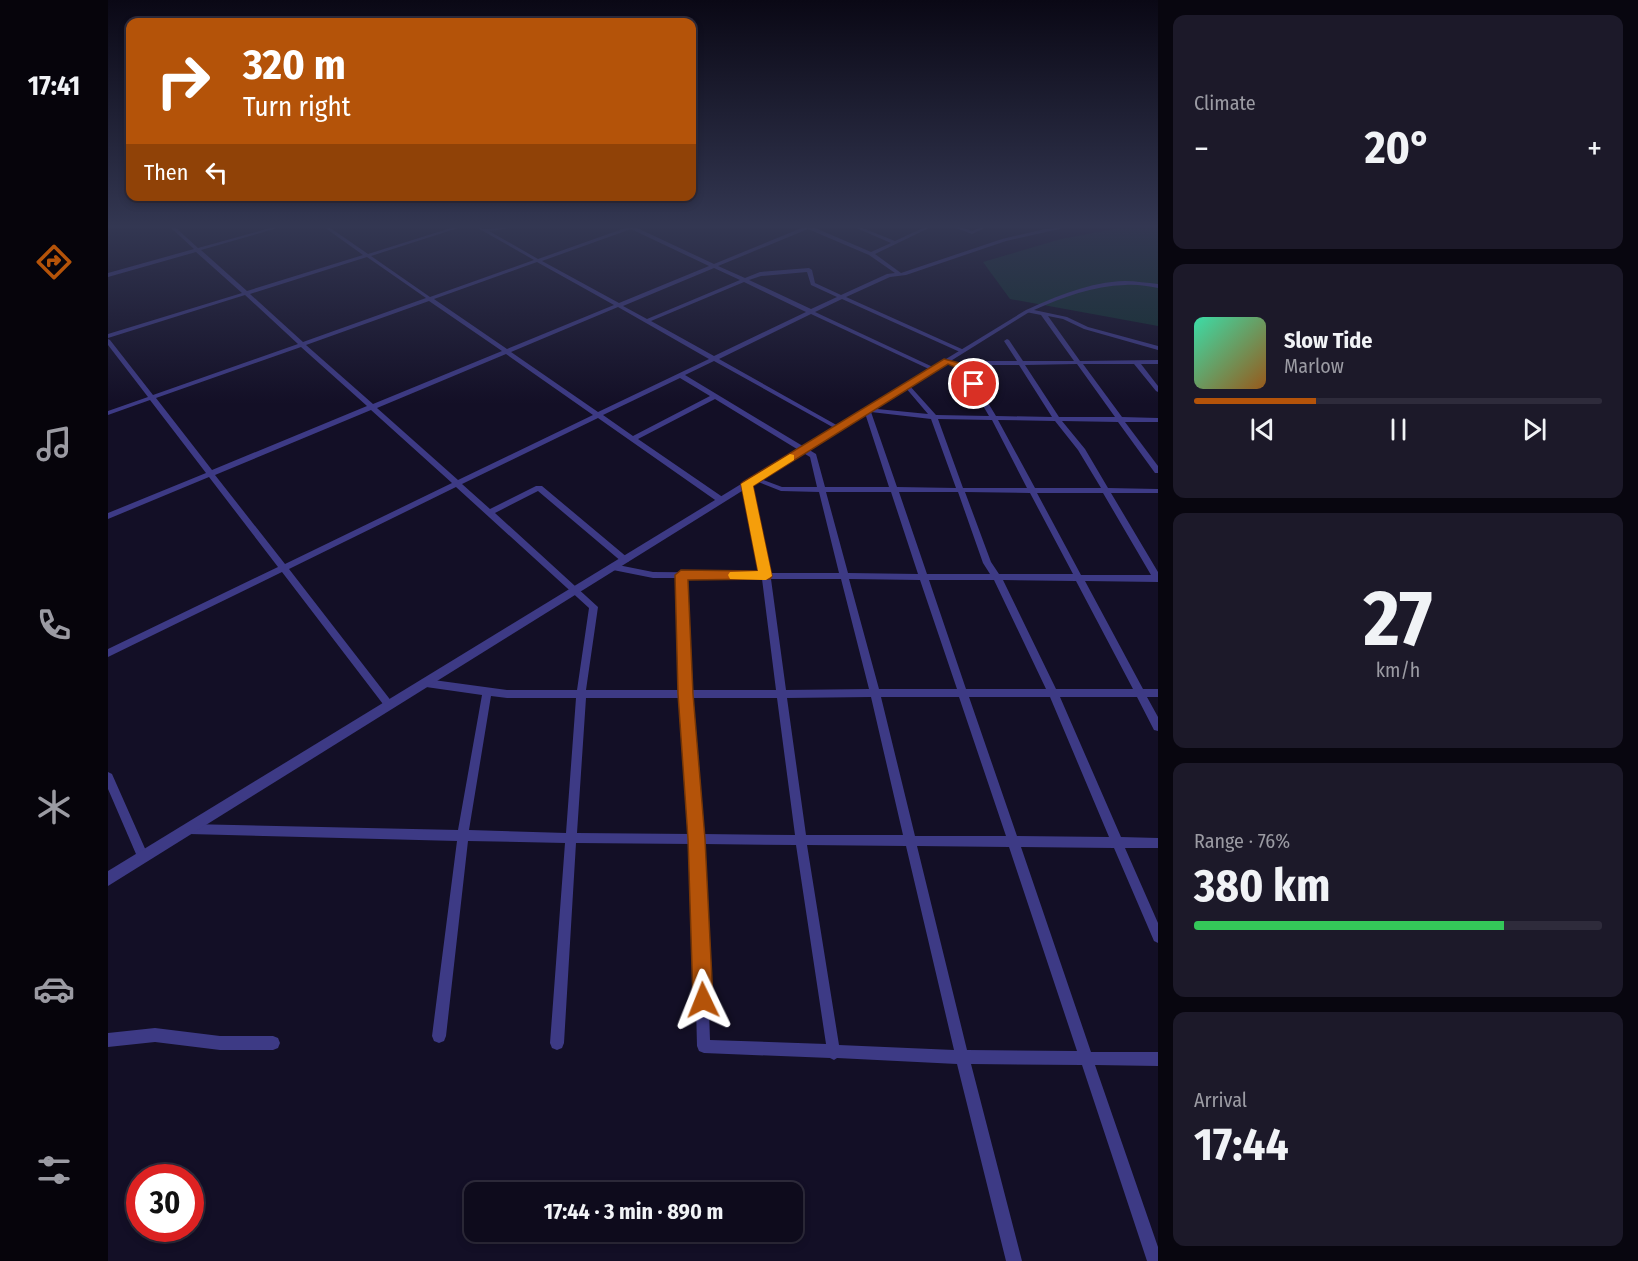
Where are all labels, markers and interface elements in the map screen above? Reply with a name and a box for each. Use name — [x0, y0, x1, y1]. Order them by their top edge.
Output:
text: 320 m — [243, 40, 346, 90]
icon: right — [144, 42, 222, 120]
text: 17:41 — [28, 70, 80, 102]
text: Turn right — [243, 91, 351, 123]
text: Climate — [1194, 91, 1256, 115]
text: 20° — [1365, 121, 1431, 175]
text: − — [1194, 129, 1209, 169]
text: + — [1587, 129, 1602, 169]
icon: left — [200, 156, 233, 189]
text: Then — [144, 159, 188, 186]
icon: directions — [33, 241, 75, 283]
text: Slow Tide — [1284, 327, 1372, 354]
text: Marlow — [1284, 354, 1344, 378]
pin — [948, 358, 999, 409]
icon: arrive — [957, 367, 990, 400]
icon: previous — [1246, 413, 1279, 446]
icon: pause — [1382, 413, 1415, 446]
icon: next — [1518, 413, 1551, 446]
icon: music — [33, 423, 75, 465]
text: 27 — [1364, 572, 1432, 666]
icon: phone — [33, 604, 75, 646]
text: km/h — [1376, 658, 1420, 682]
icon: climate — [33, 786, 75, 828]
text: Range · 76% — [1194, 829, 1290, 853]
text: 380 km — [1194, 859, 1330, 913]
icon: car — [33, 968, 75, 1010]
position arrow — [671, 968, 735, 1032]
text: Arrival — [1194, 1088, 1247, 1112]
text: 17:44 — [1194, 1118, 1289, 1172]
icon: filters — [33, 1149, 75, 1191]
speed limit sign: 30 — [126, 1164, 204, 1242]
text: 17:44 · 3 min · 890 m — [544, 1198, 723, 1225]

